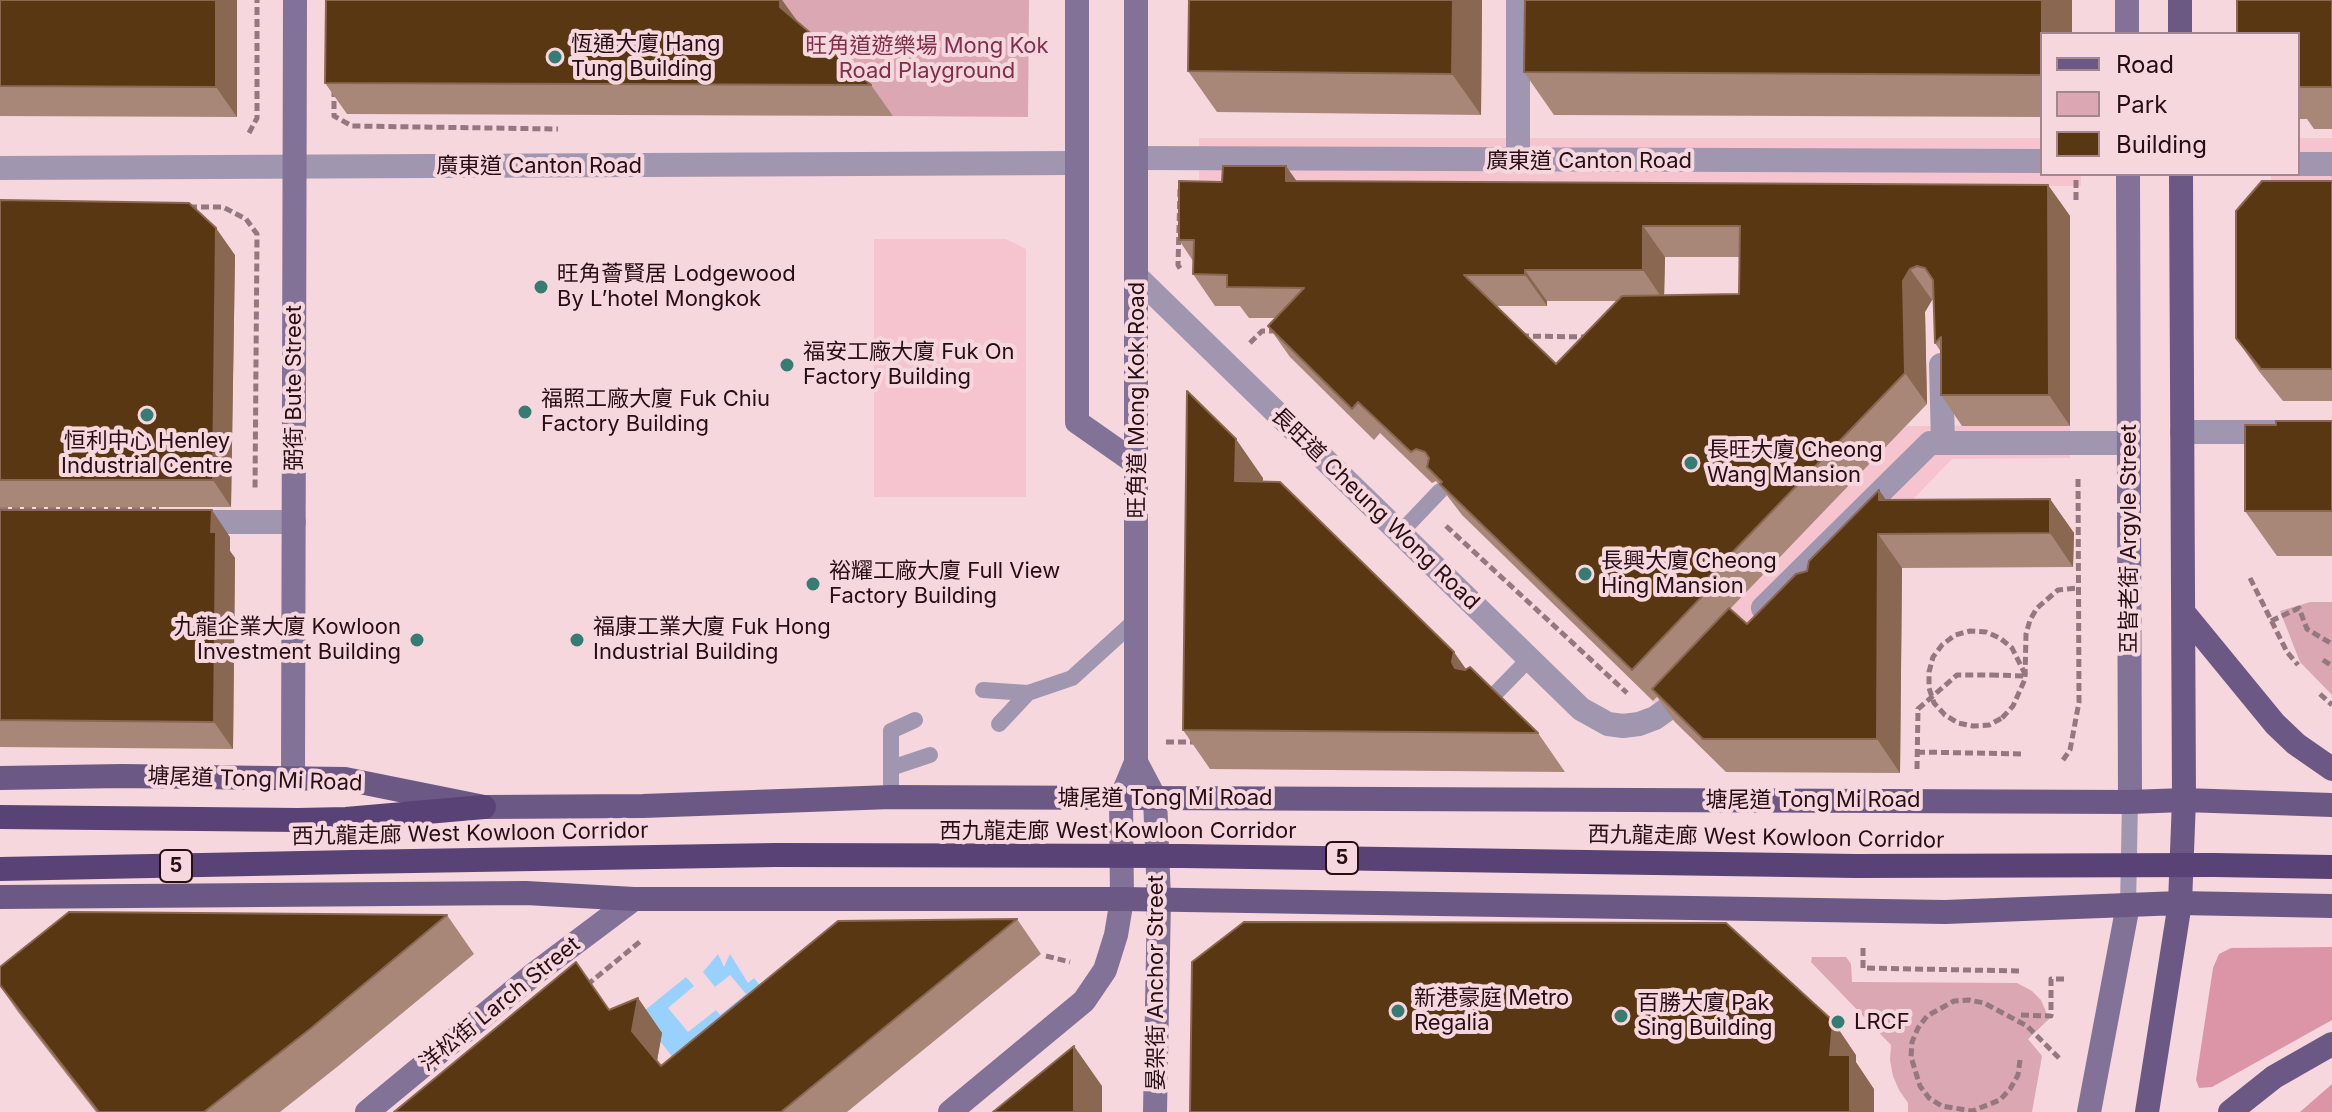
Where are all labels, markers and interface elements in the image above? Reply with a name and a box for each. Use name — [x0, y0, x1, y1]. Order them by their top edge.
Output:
place label: 恆通大廈 Hang Tung Building — [571, 31, 720, 82]
legend — [2040, 32, 2300, 176]
park label: 旺角道遊樂場 Mong Kok Road Playground — [805, 33, 1049, 84]
marker: 恆通大廈 Hang Tung Building — [546, 48, 564, 66]
text: Road — [2116, 50, 2174, 79]
text: Park — [2116, 90, 2167, 119]
text: Building — [2116, 130, 2207, 159]
street label: 廣東道 Canton Road — [1486, 148, 1692, 174]
street label: 廣東道 Canton Road — [436, 153, 642, 179]
place label: 旺角薈賢居 Lodgewood By L’hotel Mongkok — [557, 261, 796, 312]
marker: 旺角薈賢居 Lodgewood By L’hotel Mongkok — [532, 278, 550, 296]
street label: 旺角道 Mong Kok Road — [1124, 282, 1150, 518]
street label: 弼街 Bute Street — [281, 305, 307, 471]
place label: 福安工廠大廈 Fuk On Factory Building — [803, 339, 1015, 390]
marker: 福安工廠大廈 Fuk On Factory Building — [778, 356, 796, 374]
place label: 福照工廠大廈 Fuk Chiu Factory Building — [541, 386, 770, 438]
marker: 福照工廠大廈 Fuk Chiu Factory Building — [516, 403, 534, 421]
street label: 長旺道 Cheung Wong Road — [1265, 403, 1485, 615]
marker: 恒利中心 Henley Industrial Centre — [138, 406, 156, 424]
street label: 亞皆老街 Argyle Street — [2116, 424, 2142, 654]
place label: 恒利中心 Henley Industrial Centre — [61, 428, 233, 480]
place label: 長旺大廈 Cheong Wang Mansion — [1707, 437, 1883, 488]
marker: 長旺大廈 Cheong Wang Mansion — [1682, 454, 1700, 472]
place label: 長興大廈 Cheong Hing Mansion — [1601, 548, 1777, 600]
place label: 裕耀工廠大廈 Full View Factory Building — [829, 558, 1060, 610]
marker: 長興大廈 Cheong Hing Mansion — [1576, 565, 1594, 583]
marker: 裕耀工廠大廈 Full View Factory Building — [804, 575, 822, 593]
place label: 九龍企業大廈 Kowloon Investment Building — [173, 614, 401, 666]
place label: 福康工業大廈 Fuk Hong Industrial Building — [593, 614, 831, 666]
marker: 九龍企業大廈 Kowloon Investment Building — [408, 631, 426, 649]
marker: 福康工業大廈 Fuk Hong Industrial Building — [568, 631, 586, 649]
street label: 塘尾道 Tong Mi Road — [147, 763, 363, 797]
street label: 塘尾道 Tong Mi Road — [1058, 785, 1272, 811]
street label: 塘尾道 Tong Mi Road — [1706, 787, 1920, 813]
street label: 西九龍走廊 West Kowloon Corridor — [291, 818, 649, 850]
street label: 西九龍走廊 West Kowloon Corridor — [940, 818, 1296, 844]
street label: 西九龍走廊 West Kowloon Corridor — [1587, 822, 1945, 854]
road number: 5 — [1326, 842, 1358, 874]
road number: 5 — [160, 850, 192, 882]
street label: 晏架街 Anchor Street — [1143, 875, 1169, 1091]
street label: 洋松街 Larch Street — [414, 931, 586, 1077]
place label: 新港豪庭 Metro Regalia — [1414, 985, 1569, 1036]
place label: 百勝大廈 Pak Sing Building — [1637, 990, 1772, 1042]
marker: 新港豪庭 Metro Regalia — [1389, 1002, 1407, 1020]
marker: 百勝大廈 Pak Sing Building — [1612, 1007, 1630, 1025]
place label: LRCF — [1854, 1009, 1910, 1035]
marker: LRCF — [1829, 1013, 1847, 1031]

